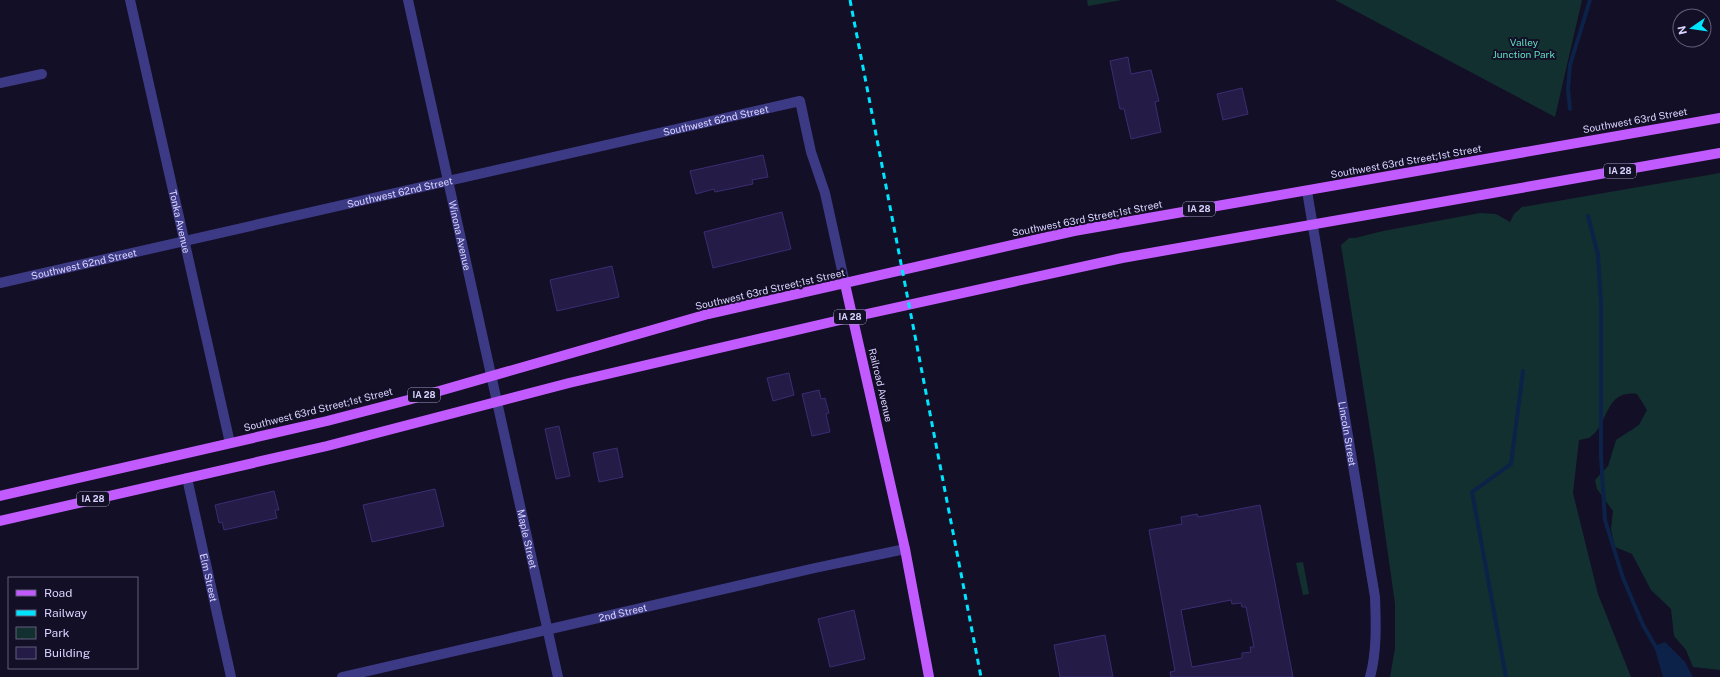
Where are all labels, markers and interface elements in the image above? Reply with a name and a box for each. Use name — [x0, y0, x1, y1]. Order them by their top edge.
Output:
north arrow — [1672, 8, 1712, 48]
text: N — [1675, 25, 1689, 36]
park label: Valley Junction Park — [1493, 36, 1556, 60]
street label: Southwest 62nd Street — [662, 102, 770, 138]
street label: Southwest 63rd Street — [1582, 105, 1688, 135]
street label: Southwest 63rd Street;1st Street — [1330, 142, 1483, 180]
road number: IA 28 — [1604, 164, 1636, 178]
street label: Southwest 62nd Street — [346, 174, 454, 210]
street label: Tonka Avenue — [167, 189, 193, 255]
street label: Southwest 63rd Street;1st Street — [1011, 197, 1163, 238]
street label: Winona Avenue — [447, 199, 474, 272]
road number: IA 28 — [1183, 202, 1215, 216]
street label: Southwest 62nd Street — [30, 246, 138, 282]
street label: Southwest 63rd Street;1st Street — [694, 266, 846, 312]
road number: IA 28 — [834, 310, 866, 324]
street label: Railroad Avenue — [867, 347, 895, 423]
street label: Southwest 63rd Street;1st Street — [242, 385, 394, 433]
road number: IA 28 — [408, 388, 440, 402]
street label: Lincoln Street — [1336, 400, 1359, 467]
road number: IA 28 — [77, 492, 109, 506]
street label: Maple Street — [515, 508, 540, 570]
street label: Elm Street — [198, 552, 220, 603]
legend — [8, 577, 138, 669]
text: Road — [44, 586, 72, 600]
street label: 2nd Street — [597, 601, 648, 624]
text: Railway — [44, 606, 88, 620]
text: Park — [44, 626, 70, 640]
text: Building — [44, 646, 90, 660]

